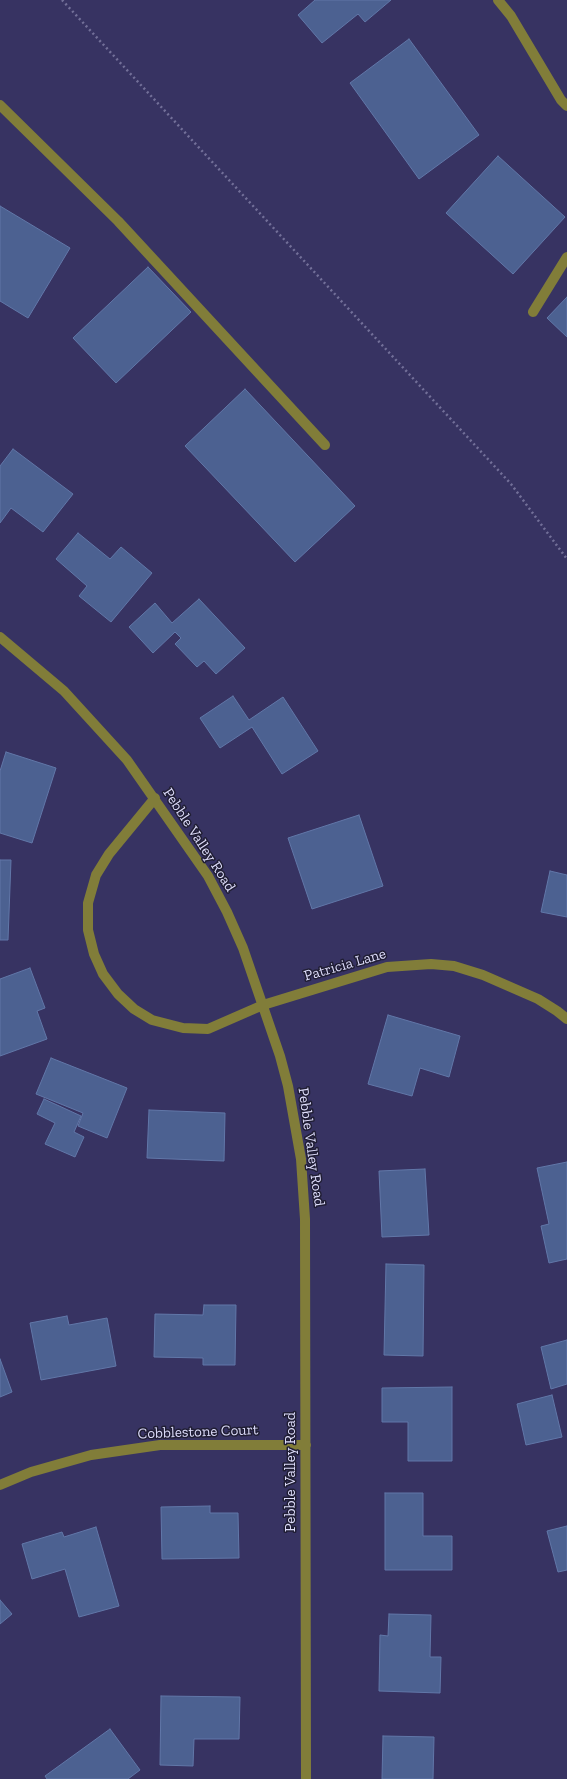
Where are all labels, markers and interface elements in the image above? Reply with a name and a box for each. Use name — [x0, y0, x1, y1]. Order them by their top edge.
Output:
street label: Pebble Valley Road — [159, 785, 239, 895]
street label: Patricia Lane — [302, 945, 388, 985]
street label: Pebble Valley Road — [294, 1086, 328, 1208]
street label: Pebble Valley Road — [282, 1412, 300, 1532]
street label: Cobblestone Court — [137, 1421, 259, 1443]

